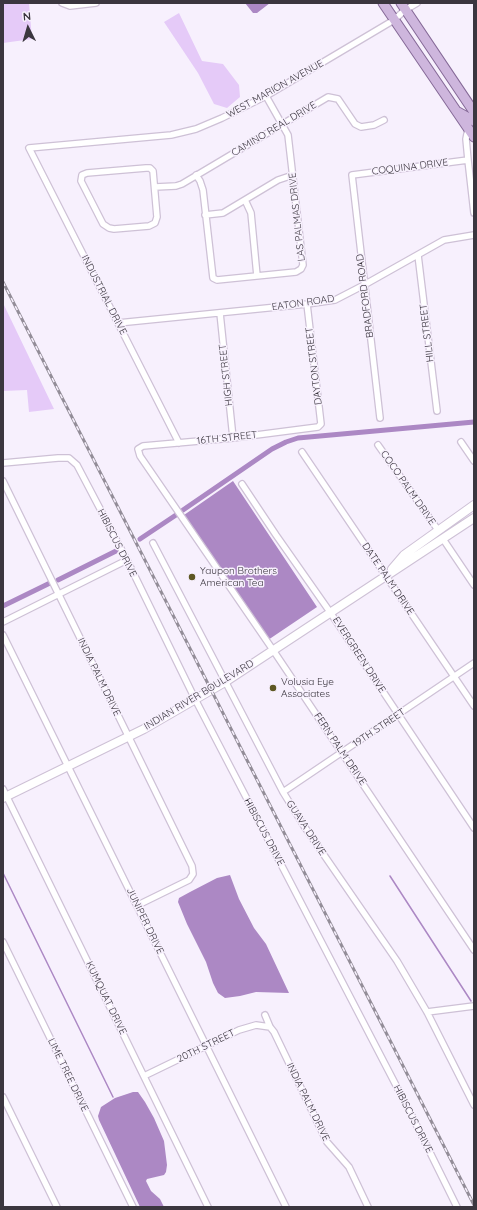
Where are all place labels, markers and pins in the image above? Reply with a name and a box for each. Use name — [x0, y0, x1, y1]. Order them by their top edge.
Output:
place label: Yaupon Brothers American Tea — [200, 565, 277, 588]
marker: Yaupon Brothers American Tea — [187, 572, 197, 582]
place label: Volusia Eye Associates — [281, 676, 334, 700]
marker: Volusia Eye Associates — [268, 683, 278, 693]

